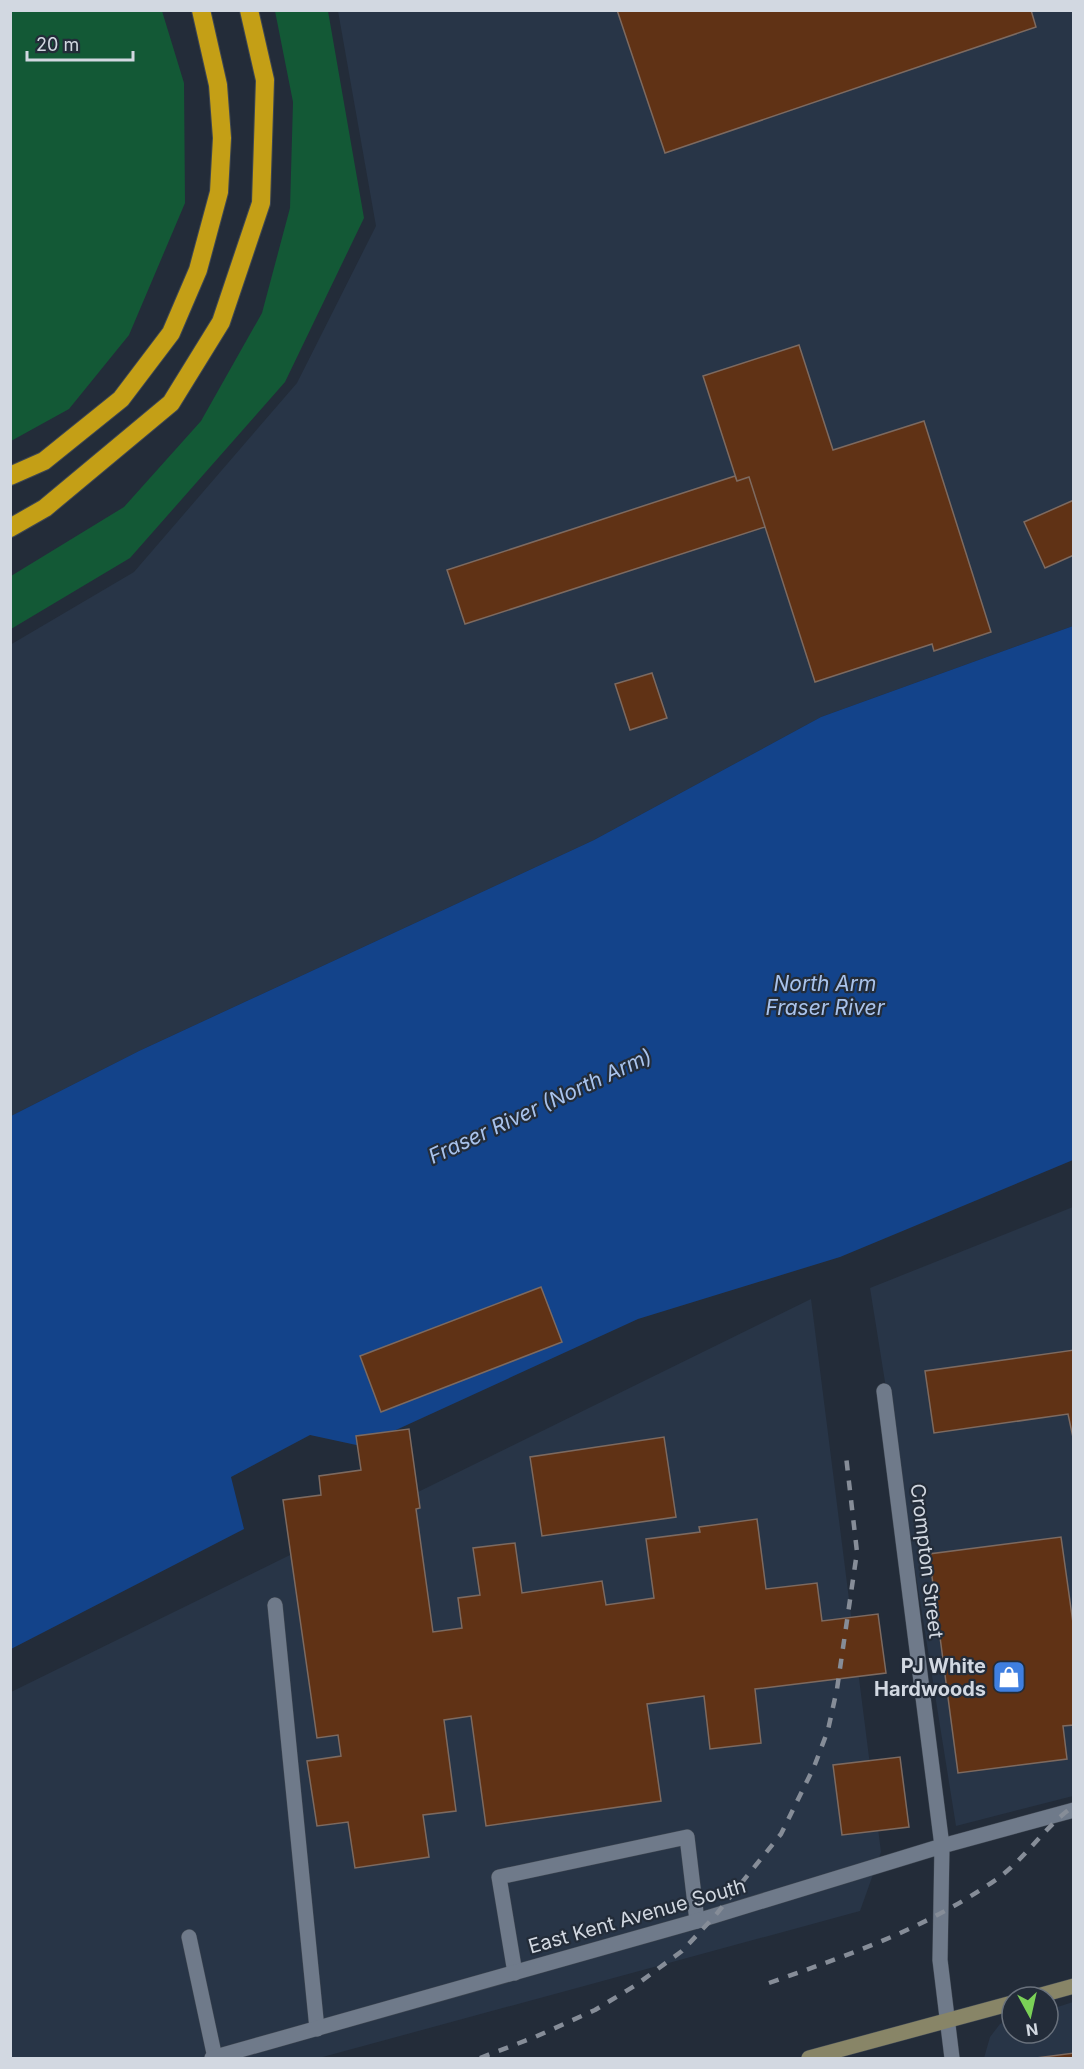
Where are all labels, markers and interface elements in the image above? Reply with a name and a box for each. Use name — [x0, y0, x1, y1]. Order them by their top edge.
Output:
scale bar — [27, 24, 134, 62]
text: 20 m — [36, 34, 79, 55]
water label: North Arm Fraser River — [765, 971, 886, 1020]
water label: Fraser River (North Arm) — [424, 1043, 656, 1169]
street label: Crompton Street — [906, 1482, 948, 1640]
place label: PJ White Hardwoods — [874, 1654, 986, 1701]
shop icon: PJ White Hardwoods — [991, 1659, 1027, 1695]
street label: East Kent Avenue South — [525, 1873, 749, 1959]
north arrow — [1000, 1985, 1060, 2045]
text: N — [1025, 2019, 1040, 2041]

